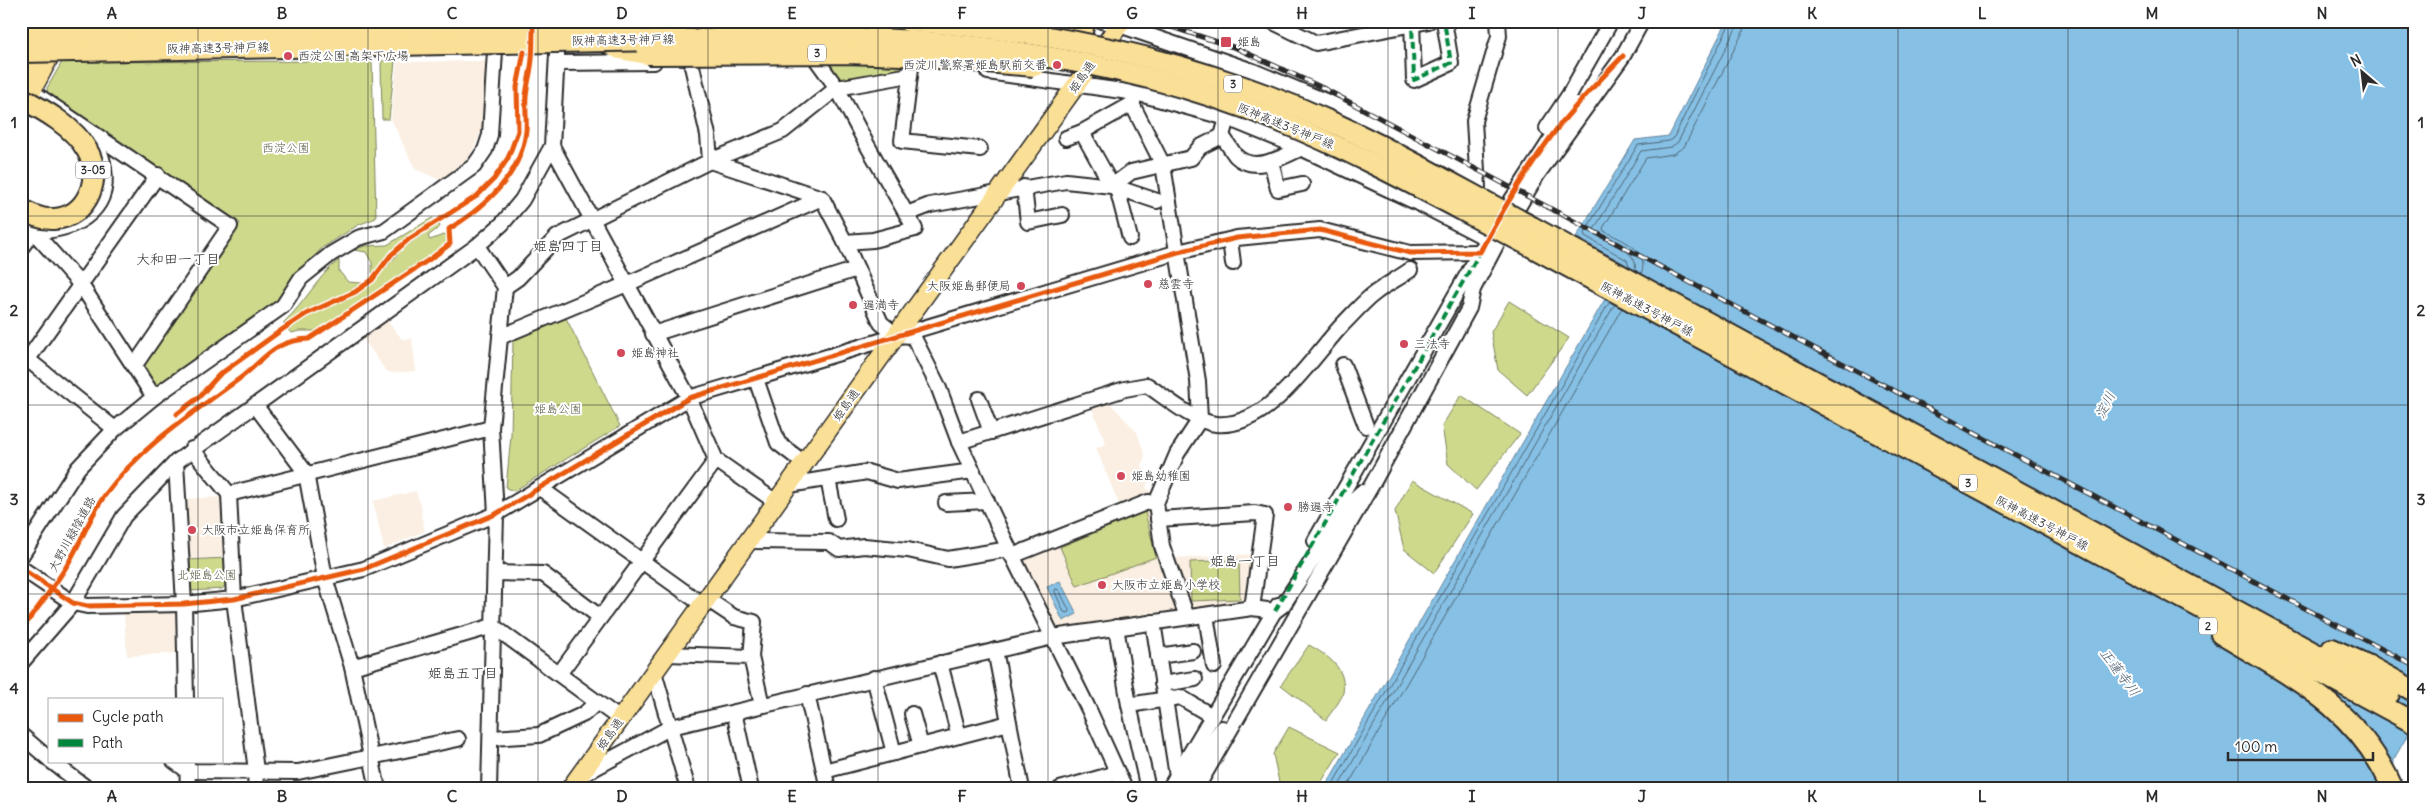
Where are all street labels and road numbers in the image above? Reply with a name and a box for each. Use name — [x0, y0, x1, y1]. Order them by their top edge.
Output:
street label: 阪神高速3号神戸線 — [571, 31, 675, 48]
street label: 阪神高速3号神戸線 — [166, 39, 270, 56]
road number: 3 — [808, 44, 826, 62]
street label: 姫島通 — [1065, 58, 1098, 96]
road number: 3 — [1224, 76, 1242, 92]
street label: 阪神高速3号神戸線 — [1236, 99, 1337, 152]
road number: 3-05 — [76, 162, 110, 178]
street label: 阪神高速3号神戸線 — [1598, 278, 1696, 339]
street label: 姫島通 — [829, 386, 862, 424]
road number: 3 — [1959, 474, 1977, 492]
street label: 阪神高速3号神戸線 — [1993, 492, 2091, 553]
street label: 大野川緑陰道路 — [45, 493, 98, 574]
road number: 2 — [2199, 618, 2217, 634]
street label: 姫島通 — [593, 715, 626, 753]

